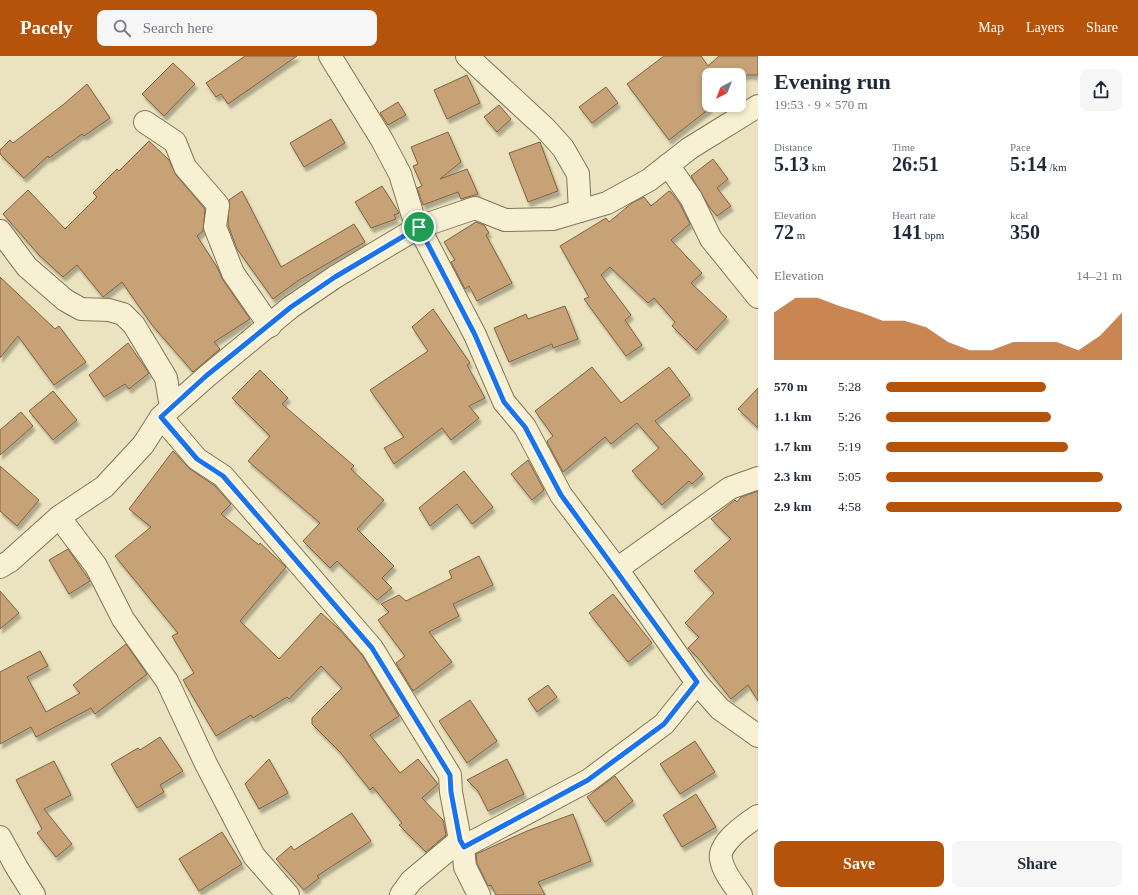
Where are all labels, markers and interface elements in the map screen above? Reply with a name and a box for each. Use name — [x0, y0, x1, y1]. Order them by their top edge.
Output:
search box — [97, 10, 377, 46]
text: Pacely — [20, 17, 73, 38]
icon: search — [111, 17, 133, 39]
text: Search here — [143, 20, 213, 36]
text: Map — [978, 20, 1004, 35]
text: Layers — [1026, 20, 1064, 35]
text: Share — [1086, 20, 1118, 35]
north arrow — [702, 68, 746, 112]
map controls — [702, 68, 746, 112]
text: Evening run — [774, 69, 891, 94]
button: share — [1080, 69, 1122, 111]
text: 19:53 · 9 × 570 m — [774, 97, 868, 112]
text: Distance — [774, 141, 812, 153]
text: Time — [892, 141, 915, 153]
text: Pace — [1010, 141, 1031, 153]
text: 5.13 — [774, 153, 809, 175]
text: 26:51 — [892, 153, 939, 175]
text: 5:14 — [1010, 153, 1047, 175]
text: km — [809, 161, 826, 173]
text: /km — [1047, 161, 1067, 173]
text: Elevation — [774, 209, 816, 221]
text: Heart rate — [892, 209, 936, 221]
text: kcal — [1010, 209, 1028, 221]
pin — [402, 210, 436, 244]
icon: arrive — [408, 216, 430, 238]
text: 72 — [774, 221, 794, 243]
text: 141 — [892, 221, 922, 243]
text: 350 — [1010, 221, 1040, 243]
text: m — [794, 229, 805, 241]
text: bpm — [922, 229, 944, 241]
text: Elevation — [774, 268, 824, 283]
text: 14–21 m — [1076, 268, 1122, 283]
text: 570 m — [774, 379, 808, 394]
text: 5:28 — [838, 379, 861, 394]
text: 1.1 km — [774, 409, 812, 424]
text: 5:26 — [838, 409, 861, 424]
text: 1.7 km — [774, 439, 812, 454]
text: 5:19 — [838, 439, 861, 454]
text: 2.3 km — [774, 469, 812, 484]
text: 5:05 — [838, 469, 861, 484]
text: 2.9 km — [774, 499, 812, 514]
text: 4:58 — [838, 499, 861, 514]
button: Save — [774, 841, 944, 887]
button: Share — [952, 841, 1122, 887]

